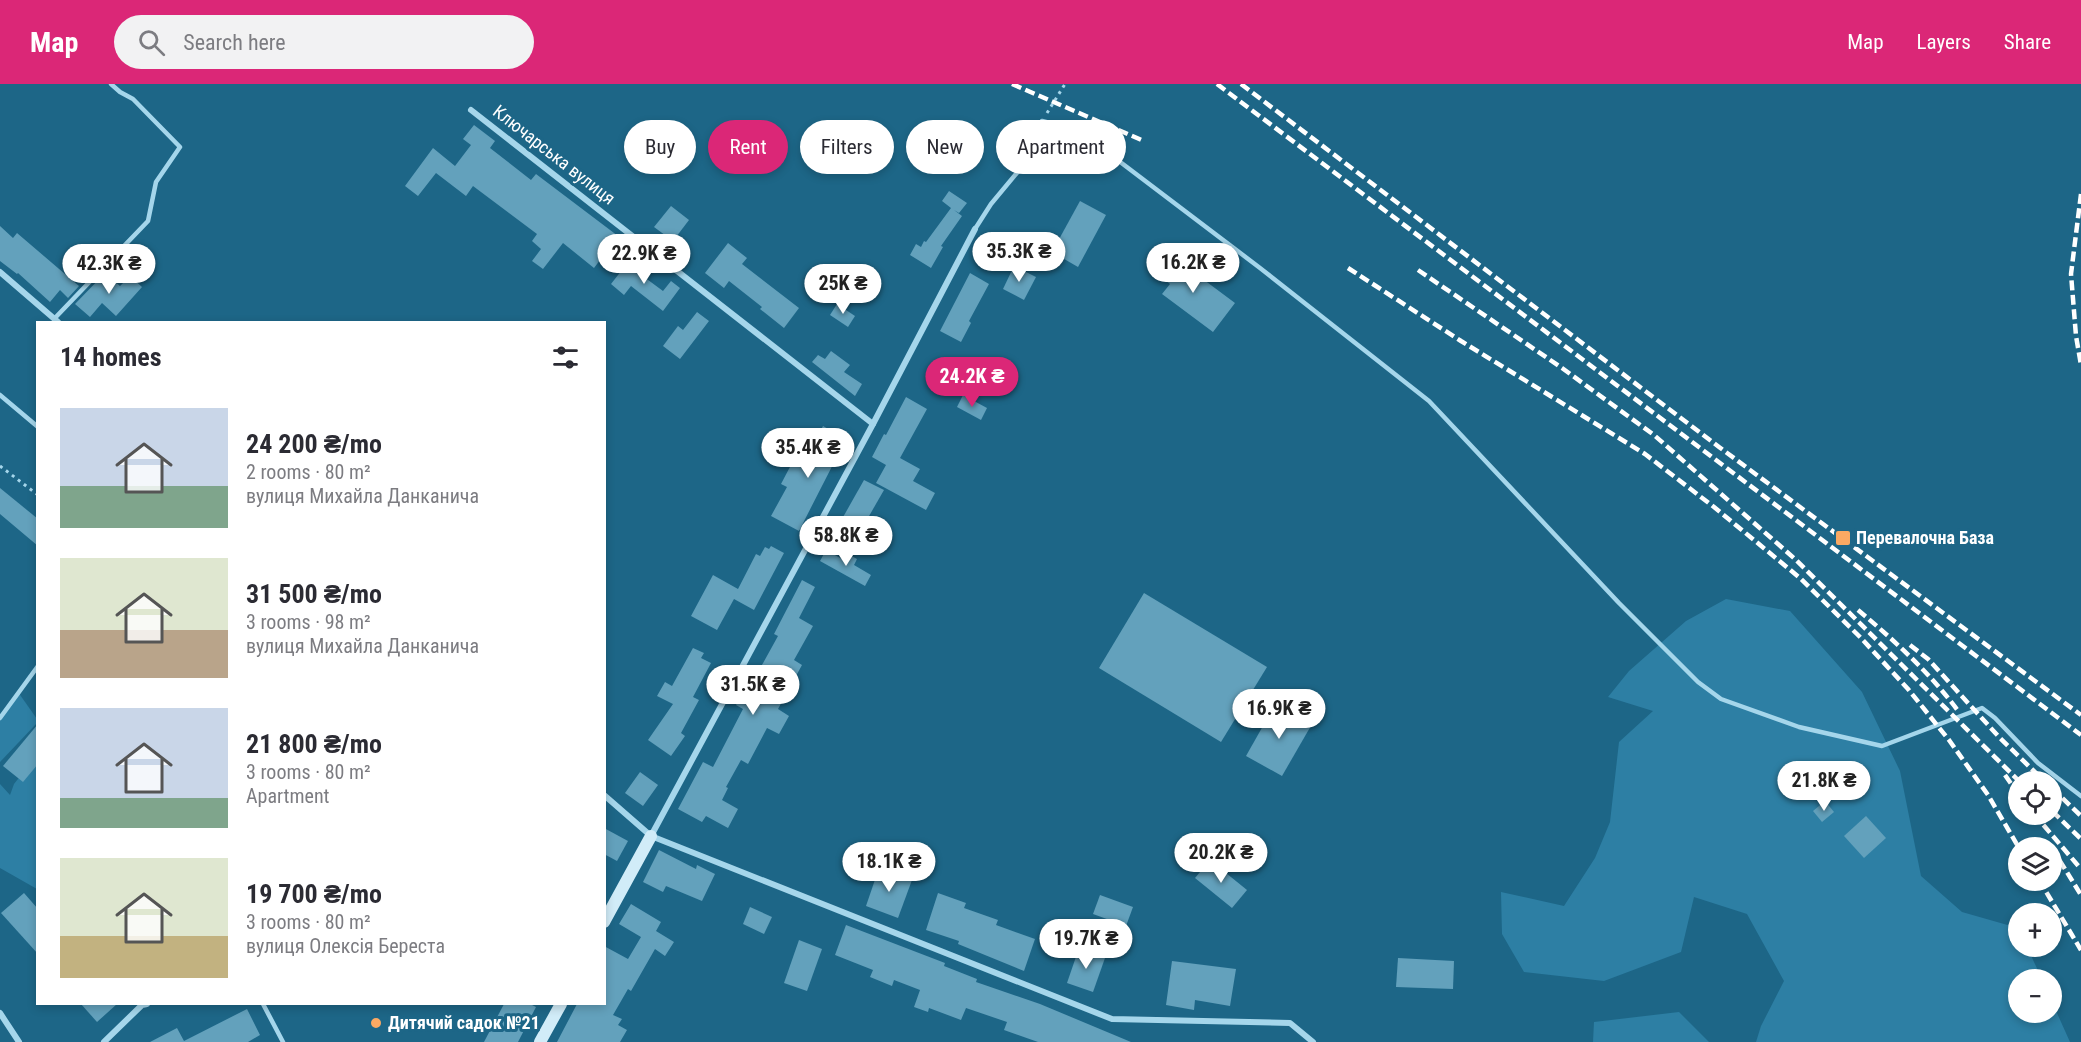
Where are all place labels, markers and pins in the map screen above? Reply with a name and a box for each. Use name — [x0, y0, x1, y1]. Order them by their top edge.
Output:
pin: 35.3K ₴ — [964, 232, 1074, 283]
pin: 22.9K ₴ — [589, 234, 699, 285]
pin: 16.2K ₴ — [1138, 243, 1248, 294]
pin: 42.3K ₴ — [54, 244, 164, 295]
pin: 25K ₴ — [801, 264, 885, 315]
pin: 24.2K ₴ — [917, 357, 1027, 408]
pin: 35.4K ₴ — [753, 428, 863, 479]
pin: 58.8K ₴ — [791, 516, 901, 567]
place label: Перевалочна База — [1856, 527, 1994, 548]
marker: Перевалочна База — [1834, 529, 1852, 547]
pin: 31.5K ₴ — [698, 665, 808, 716]
pin: 16.9K ₴ — [1224, 689, 1334, 740]
pin: 21.8K ₴ — [1769, 761, 1879, 812]
pin: 20.2K ₴ — [1166, 833, 1276, 884]
pin: 18.1K ₴ — [834, 842, 944, 893]
pin: 19.7K ₴ — [1031, 919, 1141, 970]
place label: Дитячий садок №21 — [388, 1012, 540, 1033]
marker: Дитячий садок №21 — [369, 1016, 383, 1030]

